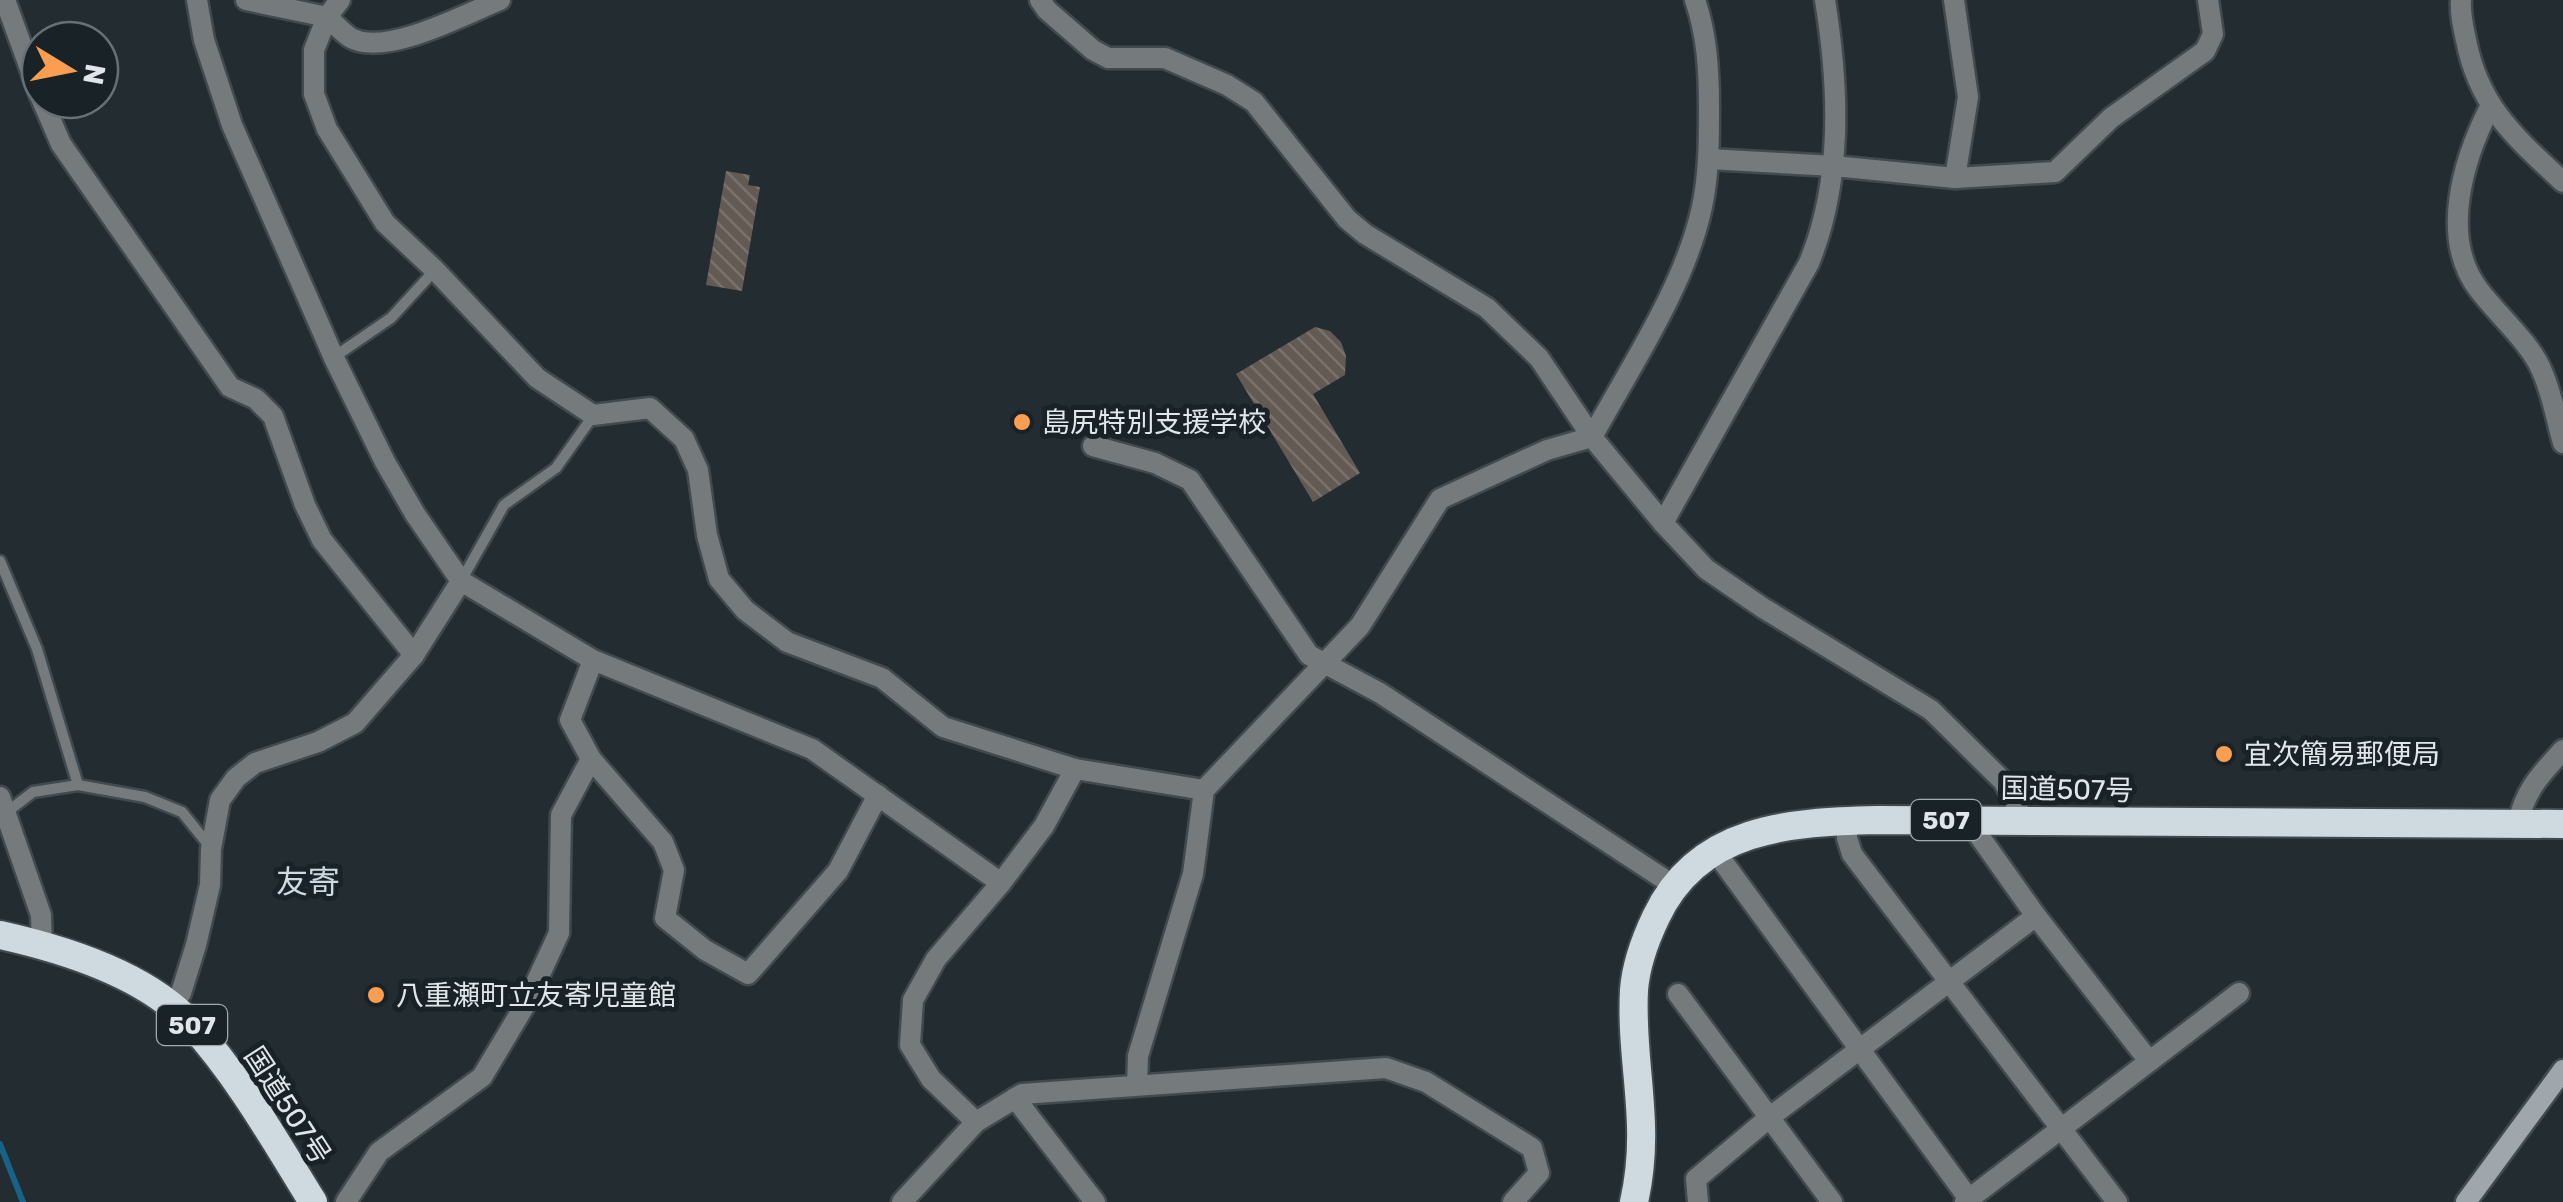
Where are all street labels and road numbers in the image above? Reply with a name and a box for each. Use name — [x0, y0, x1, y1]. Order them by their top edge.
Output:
street label: 国道507号 — [2000, 772, 2134, 807]
road number: 507 — [1911, 800, 1981, 840]
road number: 507 — [157, 1005, 227, 1045]
street label: 国道507号 — [238, 1041, 338, 1170]

